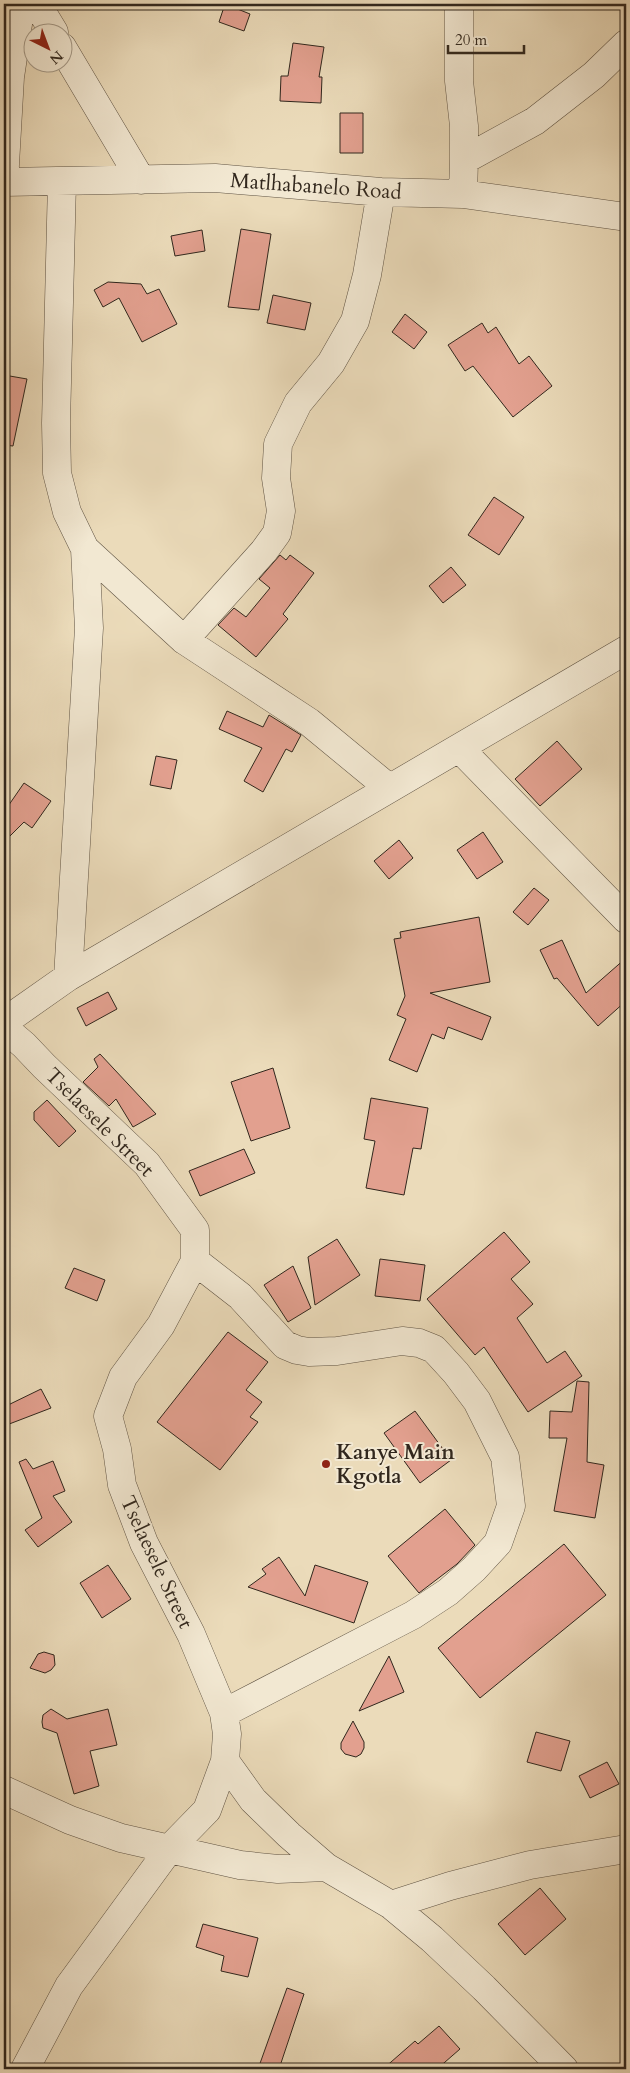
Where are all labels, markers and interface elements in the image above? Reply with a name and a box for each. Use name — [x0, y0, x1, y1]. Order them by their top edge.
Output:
north arrow — [22, 22, 72, 72]
scale bar — [448, 22, 524, 54]
text: 20 m — [455, 30, 487, 50]
text: N — [45, 46, 67, 68]
street label: Matlhabanelo Road — [229, 166, 403, 207]
street label: Tselaesele Street — [39, 1061, 161, 1184]
place label: Kanye Main Kgotla — [336, 1438, 455, 1491]
marker: Kanye Main Kgotla — [320, 1458, 332, 1470]
street label: Tselaesele Street — [113, 1491, 200, 1634]

